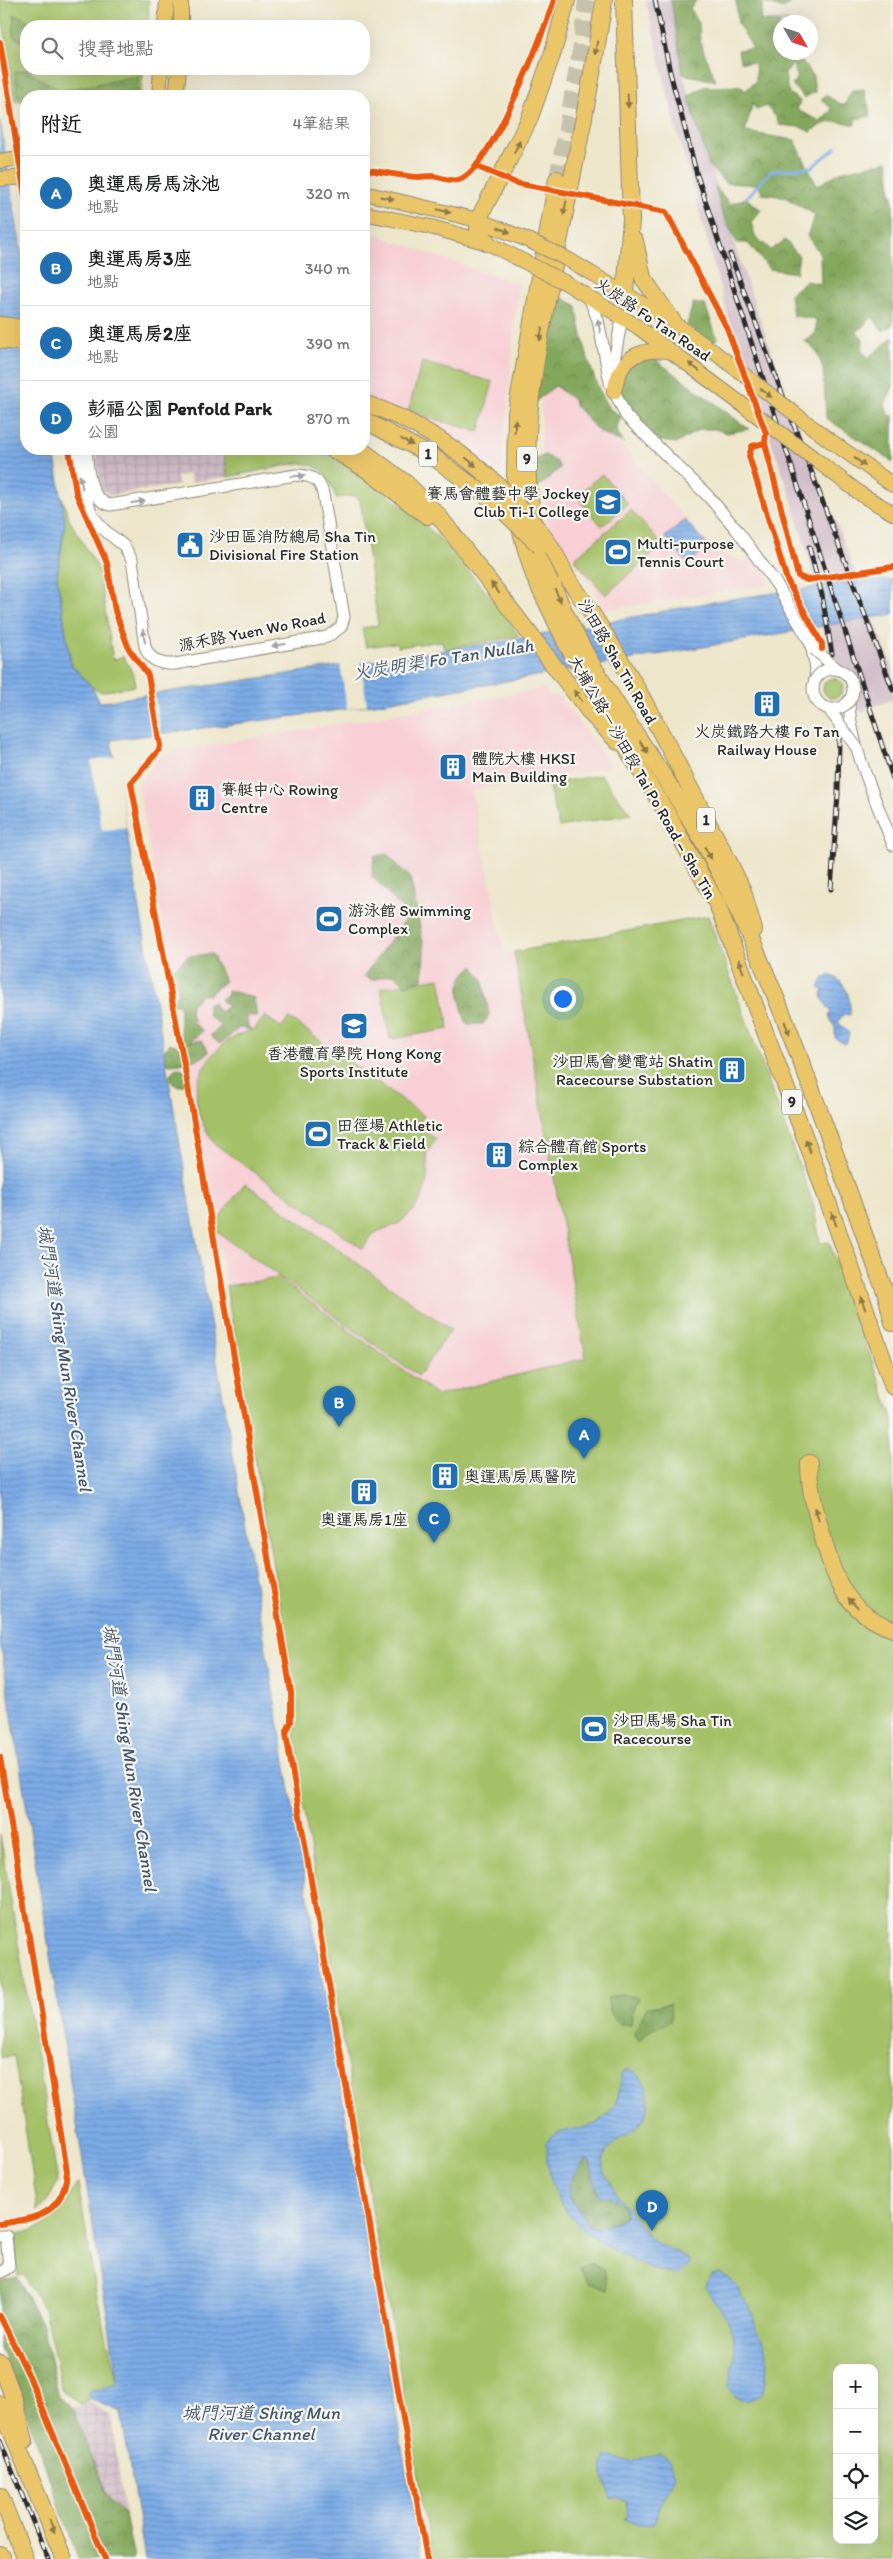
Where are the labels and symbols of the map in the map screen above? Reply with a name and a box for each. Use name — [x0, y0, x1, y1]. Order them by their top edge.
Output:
north arrow — [773, 15, 818, 60]
one-way arrow — [592, 40, 600, 56]
one-way arrow — [625, 93, 633, 109]
one-way arrow — [513, 140, 521, 154]
one-way arrow — [379, 194, 394, 202]
one-way arrow — [561, 200, 569, 216]
one-way arrow — [436, 207, 451, 215]
one-way arrow — [497, 226, 512, 234]
street label: 火炭路 Fo Tan Road — [591, 274, 715, 365]
one-way arrow — [594, 317, 602, 333]
one-way arrow — [536, 326, 544, 342]
one-way arrow — [687, 362, 701, 372]
one-way arrow — [759, 387, 772, 398]
one-way arrow — [512, 417, 520, 433]
one-way arrow — [400, 438, 415, 446]
road number: 1 — [419, 442, 437, 466]
road number: 9 — [517, 446, 537, 472]
one-way arrow — [465, 456, 477, 468]
one-way arrow — [853, 457, 866, 468]
one-way arrow — [290, 472, 306, 480]
one-way arrow — [77, 475, 85, 490]
place label: 賽馬會體藝中學 Jockey Club Ti-I College — [427, 484, 589, 521]
school or university icon: 賽馬會體藝中學 Jockey Club Ti-I College — [593, 487, 623, 517]
one-way arrow — [130, 497, 146, 505]
place label: 沙田區消防總局 Sha Tin Divisional Fire Station — [209, 527, 376, 564]
public building icon: 沙田區消防總局 Sha Tin Divisional Fire Station — [175, 530, 205, 560]
place label: Multi-purpose Tennis Court — [637, 534, 734, 571]
sports icon: Multi-purpose Tennis Court — [603, 537, 633, 567]
one-way arrow — [490, 582, 501, 595]
one-way arrow — [555, 589, 563, 603]
street label: 沙田路 Sha Tin Road — [574, 595, 661, 727]
street label: 源禾路 Yuen Wo Road — [177, 608, 327, 655]
one-way arrow — [139, 627, 147, 643]
water label: 火炭明渠 Fo Tan Nullah — [351, 634, 535, 684]
one-way arrow — [270, 642, 286, 650]
street label: 大埔公路－沙田段 Tai Po Road – Sha Tin — [565, 652, 720, 902]
one-way arrow — [573, 689, 583, 703]
building icon: 火炭鐵路大樓 Fo Tan Railway House — [752, 689, 782, 719]
place label: 火炭鐵路大樓 Fo Tan Railway House — [695, 722, 839, 759]
one-way arrow — [639, 741, 649, 754]
place label: 體院大樓 HKSI Main Building — [472, 749, 576, 786]
building icon: 體院大樓 HKSI Main Building — [438, 752, 468, 782]
place label: 賽艇中心 Rowing Centre — [221, 780, 339, 817]
building icon: 賽艇中心 Rowing Centre — [187, 783, 217, 813]
road number: 1 — [697, 808, 715, 832]
one-way arrow — [704, 845, 712, 860]
place label: 游泳館 Swimming Complex — [348, 901, 472, 938]
sports icon: 游泳館 Swimming Complex — [314, 904, 344, 934]
one-way arrow — [737, 958, 744, 973]
your location — [550, 986, 576, 1012]
school or university icon: 香港體育學院 Hong Kong Sports Institute — [339, 1011, 369, 1041]
one-way arrow — [784, 1020, 791, 1035]
place label: 香港體育學院 Hong Kong Sports Institute — [266, 1044, 442, 1081]
place label: 沙田馬會變電站 Shatin Racecourse Substation — [552, 1052, 713, 1089]
building icon: 沙田馬會變電站 Shatin Racecourse Substation — [717, 1055, 747, 1085]
road number: 9 — [782, 1090, 802, 1114]
place label: 田徑場 Athletic Track & Field — [337, 1116, 443, 1153]
sports icon: 田徑場 Athletic Track & Field — [303, 1119, 333, 1149]
place label: 綜合體育館 Sports Complex — [518, 1137, 646, 1174]
one-way arrow — [804, 1139, 811, 1154]
building icon: 綜合體育館 Sports Complex — [484, 1140, 514, 1170]
one-way arrow — [830, 1211, 838, 1226]
water label: 城門河道 Shing Mun River Channel — [33, 1223, 97, 1495]
one-way arrow — [859, 1295, 867, 1310]
pin: B — [323, 1386, 355, 1427]
pin: A — [568, 1418, 600, 1459]
building icon: 奧運馬房馬醫院 — [430, 1461, 460, 1491]
place label: 奧運馬房馬醫院 — [464, 1467, 576, 1486]
building icon: 奧運馬房1座 — [349, 1477, 379, 1507]
pin: C — [418, 1502, 450, 1543]
one-way arrow — [812, 1506, 820, 1521]
place label: 奧運馬房1座 — [320, 1510, 408, 1529]
one-way arrow — [847, 1597, 859, 1609]
water label: 城門河道 Shing Mun River Channel — [98, 1623, 162, 1895]
place label: 沙田馬場 Sha Tin Racecourse — [613, 1711, 732, 1748]
sports icon: 沙田馬場 Sha Tin Racecourse — [579, 1714, 609, 1744]
pin: D — [636, 2190, 668, 2231]
water label: 城門河道 Shing Mun River Channel — [182, 2402, 341, 2445]
one-way arrow — [49, 2519, 56, 2534]

